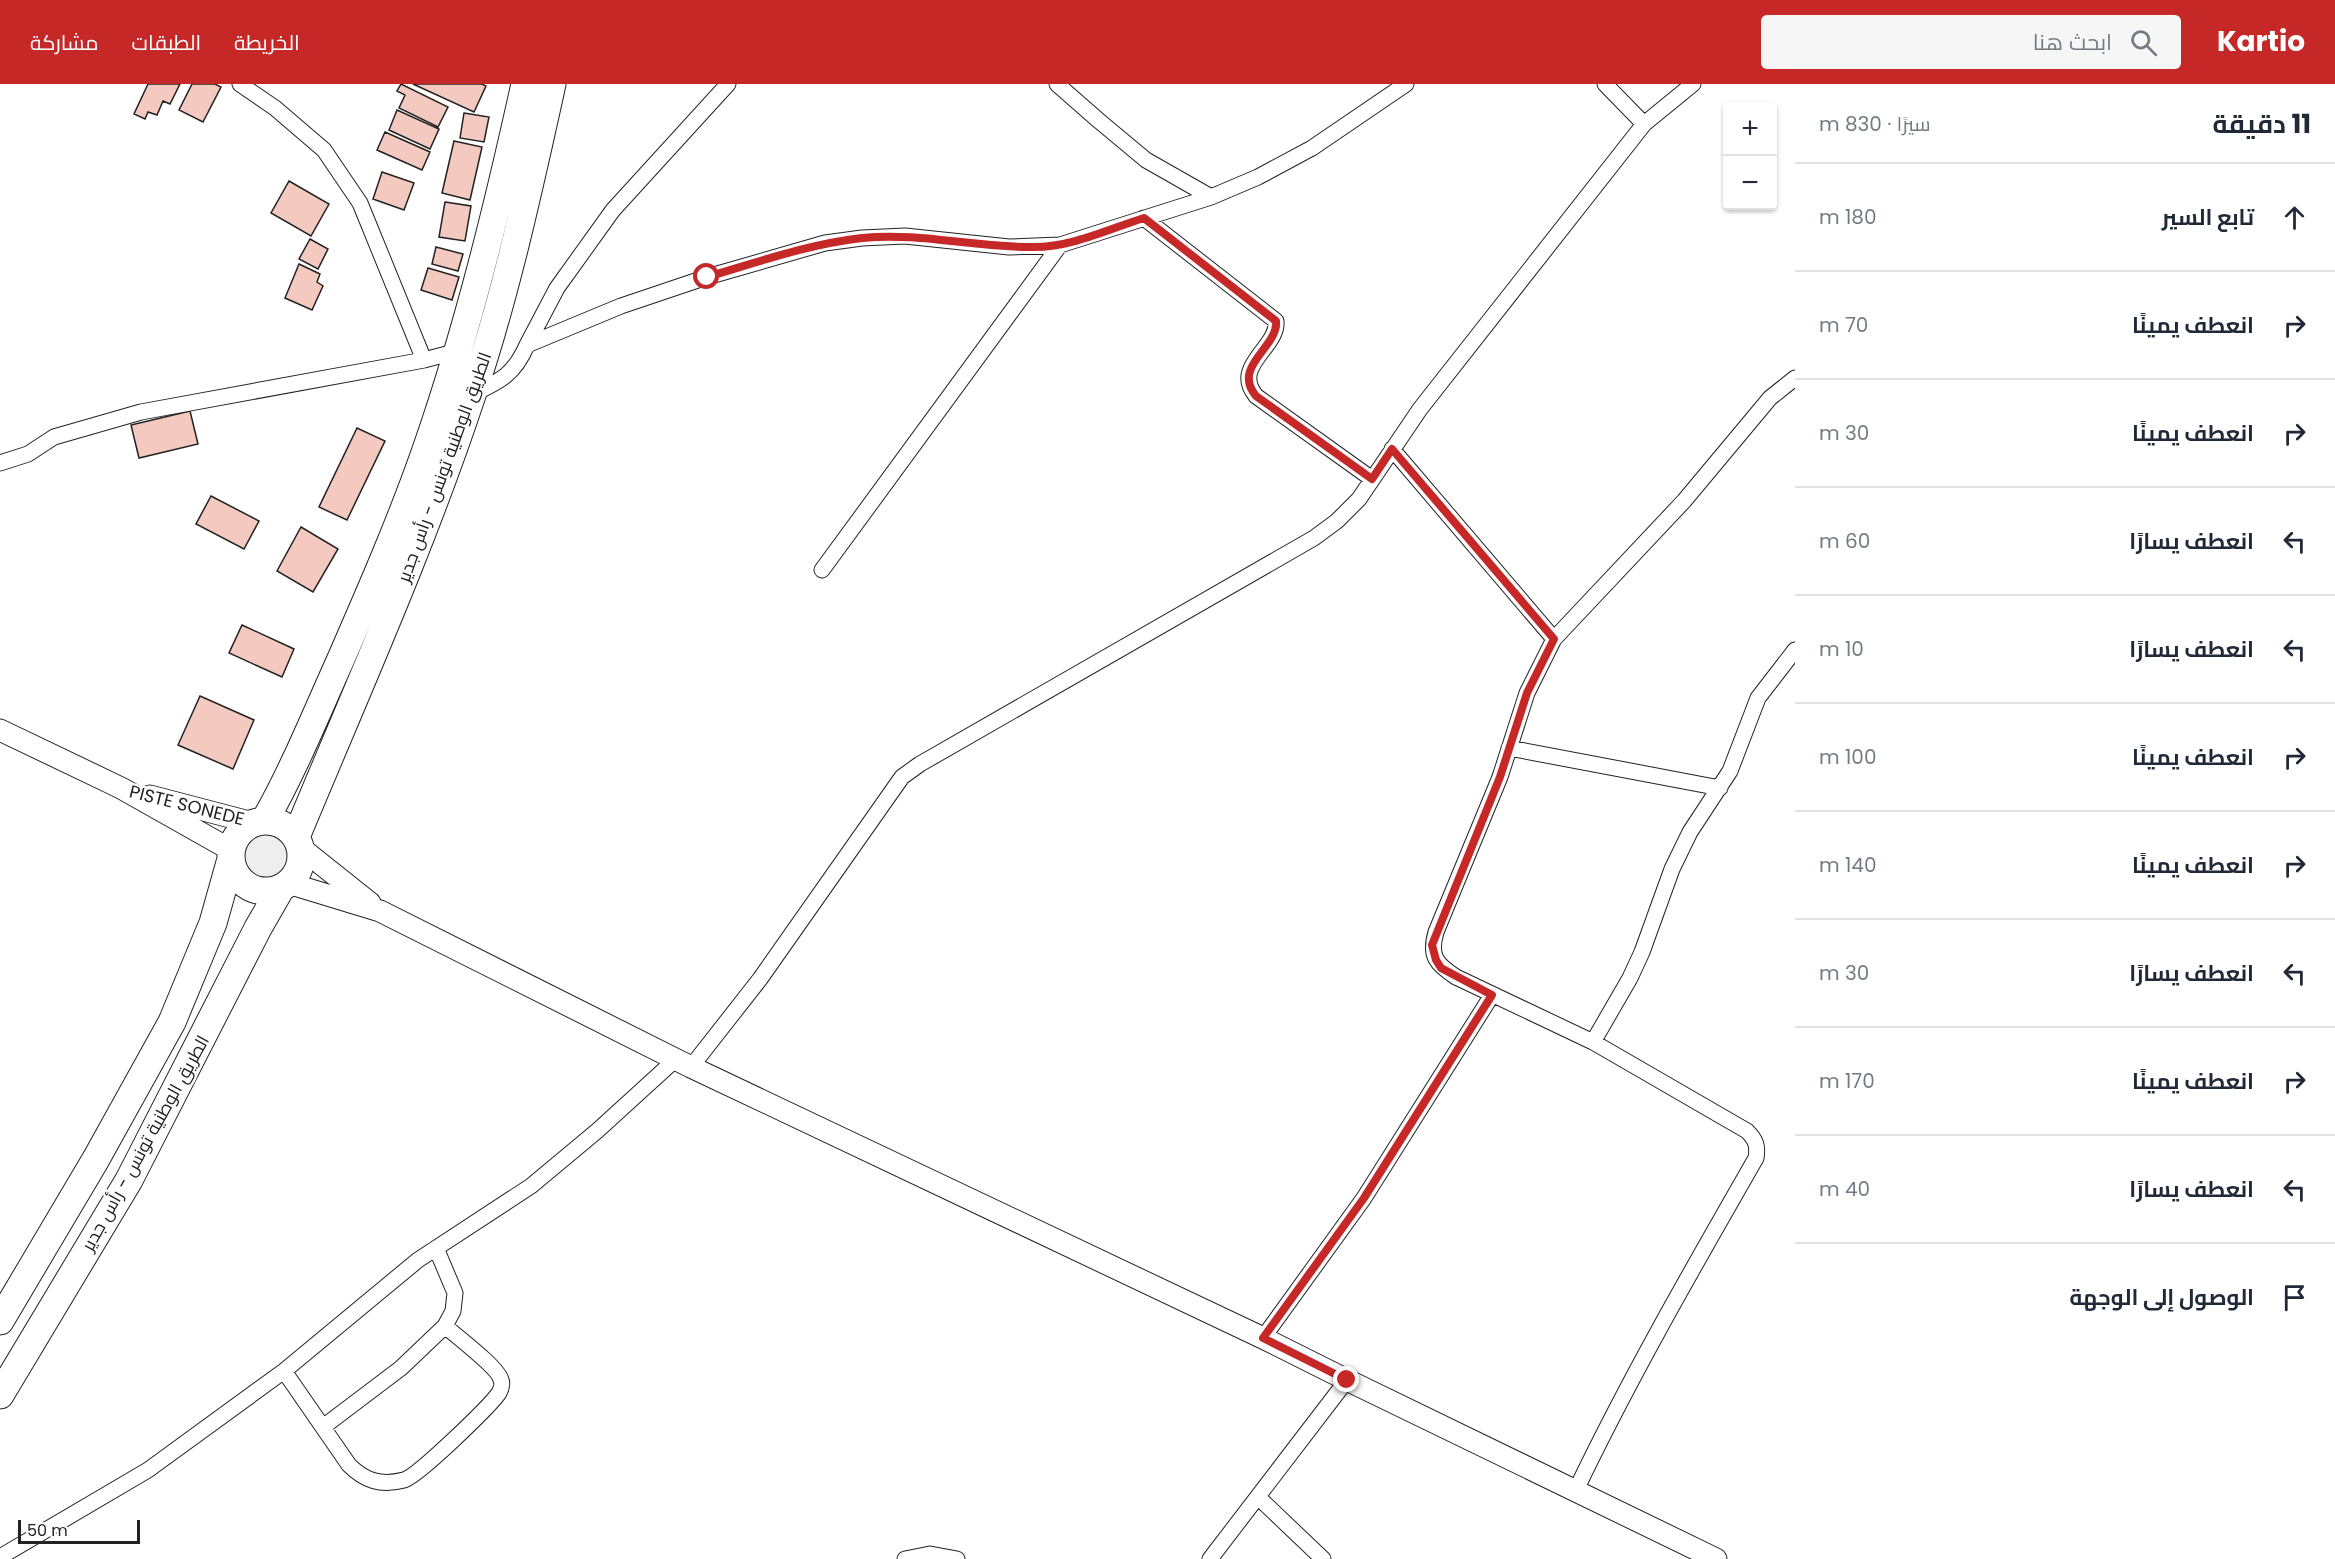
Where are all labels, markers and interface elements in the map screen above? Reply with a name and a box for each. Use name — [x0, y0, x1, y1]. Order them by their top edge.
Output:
search box — [1761, 15, 2181, 69]
text: Kartio — [2217, 22, 2305, 61]
icon: search — [2127, 26, 2160, 59]
text: ابحث هنا — [2033, 27, 2112, 58]
text: مشاركة — [30, 28, 99, 57]
text: الطبقات — [132, 28, 201, 57]
text: الخريطة — [234, 28, 300, 57]
map controls — [1723, 102, 1777, 210]
button: + — [1723, 102, 1777, 156]
text: 11 دقيقة — [2212, 106, 2311, 142]
text: سيرًا · 830 m — [1819, 110, 1931, 138]
button: − — [1723, 156, 1777, 210]
icon: ahead — [2278, 201, 2311, 234]
text: تابع السير — [2162, 202, 2254, 233]
text: 180 m — [1819, 203, 1877, 231]
route start — [693, 263, 719, 289]
icon: right — [2278, 309, 2311, 342]
text: انعطف يمينًا — [2132, 310, 2254, 341]
text: 70 m — [1819, 311, 1868, 339]
street label: الطريق الوطنية تونس - رأس جدير — [390, 348, 497, 586]
icon: right — [2278, 417, 2311, 450]
text: انعطف يمينًا — [2132, 418, 2254, 449]
text: 30 m — [1819, 419, 1869, 447]
icon: left — [2278, 525, 2311, 558]
text: انعطف يسارًا — [2129, 526, 2254, 557]
text: 60 m — [1819, 527, 1870, 555]
icon: left — [2278, 633, 2311, 666]
text: انعطف يسارًا — [2129, 634, 2254, 665]
text: 10 m — [1819, 635, 1864, 663]
icon: right — [2278, 741, 2311, 774]
text: انعطف يمينًا — [2132, 742, 2254, 773]
text: 100 m — [1819, 743, 1876, 771]
street label: PISTE SONEDE — [127, 779, 247, 831]
icon: right — [2278, 849, 2311, 882]
text: انعطف يمينًا — [2132, 850, 2254, 881]
text: 140 m — [1819, 851, 1877, 879]
icon: left — [2278, 957, 2311, 990]
text: انعطف يسارًا — [2129, 958, 2254, 989]
text: 30 m — [1819, 959, 1869, 987]
street label: الطريق الوطنية تونس - رأس جدير — [75, 1031, 215, 1256]
icon: right — [2278, 1065, 2311, 1098]
text: انعطف يمينًا — [2132, 1066, 2254, 1097]
text: 170 m — [1819, 1067, 1875, 1095]
icon: left — [2278, 1173, 2311, 1206]
text: انعطف يسارًا — [2129, 1174, 2254, 1205]
text: 40 m — [1819, 1175, 1870, 1203]
icon: arrive — [2278, 1281, 2311, 1314]
text: الوصول إلى الوجهة — [2069, 1282, 2254, 1313]
route end — [1333, 1366, 1359, 1392]
scale bar — [18, 1517, 140, 1544]
text: 50 m — [27, 1519, 68, 1542]

